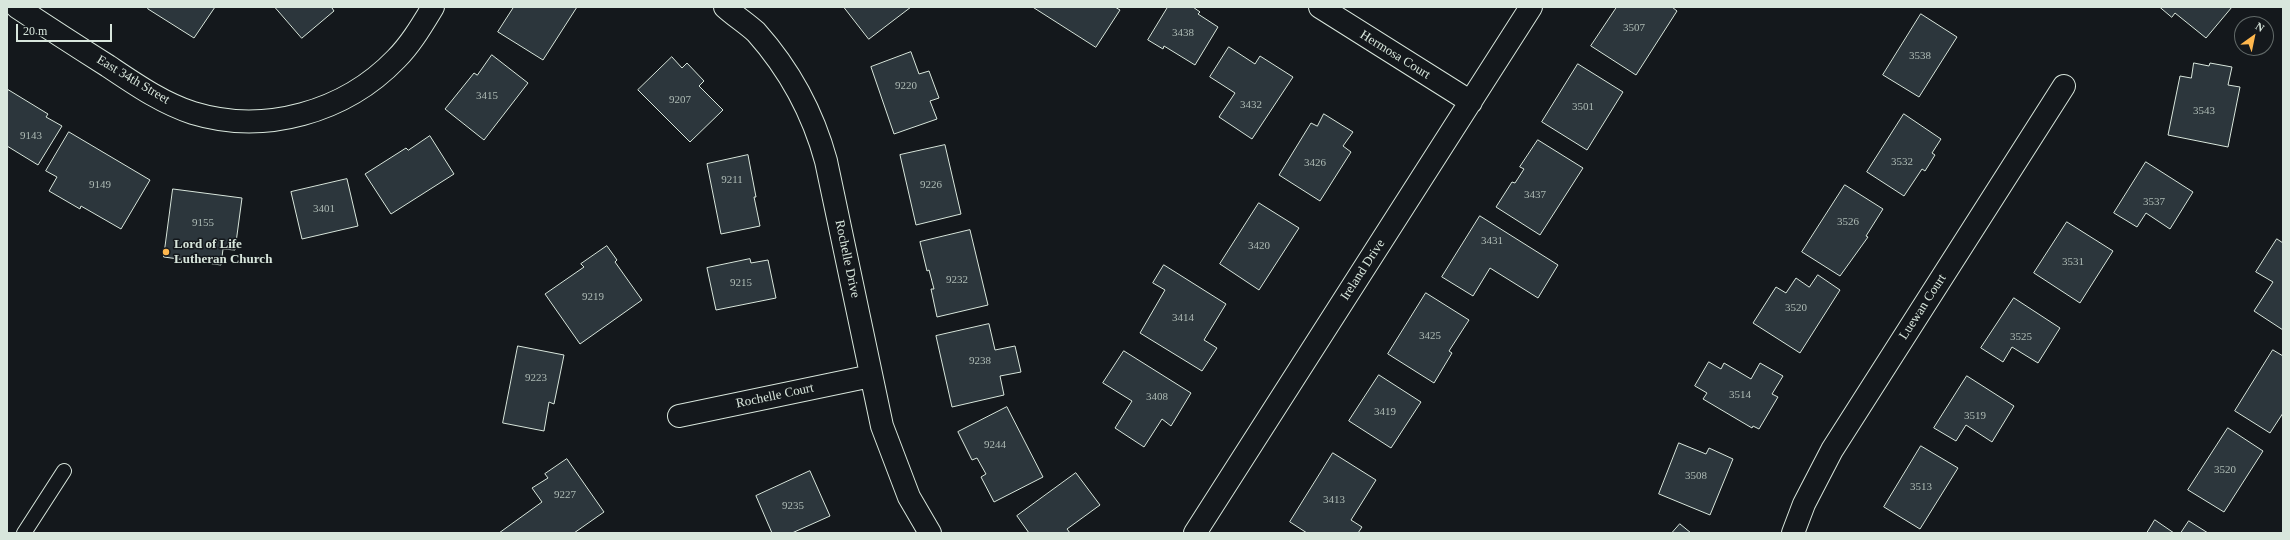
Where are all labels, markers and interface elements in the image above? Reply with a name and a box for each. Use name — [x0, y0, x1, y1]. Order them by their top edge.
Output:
scale bar — [18, 16, 114, 42]
north arrow — [2234, 16, 2274, 56]
text: N — [2253, 20, 2267, 34]
house number: 3507 — [1623, 21, 1645, 35]
text: 20 m — [23, 24, 47, 38]
house number: 3438 — [1172, 26, 1194, 40]
street label: Hermosa Court — [1357, 27, 1433, 83]
house number: 3538 — [1909, 49, 1931, 63]
street label: East 34th Street — [94, 52, 172, 108]
house number: 9220 — [895, 79, 917, 93]
house number: 3415 — [476, 89, 498, 103]
house number: 9207 — [669, 93, 691, 107]
house number: 3432 — [1240, 98, 1262, 112]
house number: 3501 — [1572, 100, 1594, 114]
house number: 3543 — [2193, 104, 2215, 118]
house number: 9143 — [20, 129, 42, 143]
house number: 3532 — [1891, 155, 1913, 169]
house number: 3426 — [1304, 156, 1326, 170]
house number: 9211 — [721, 173, 743, 187]
house number: 9149 — [89, 178, 111, 192]
house number: 9226 — [920, 178, 942, 192]
house number: 3437 — [1524, 188, 1546, 202]
house number: 3537 — [2143, 195, 2165, 209]
house number: 3401 — [313, 202, 335, 216]
house number: 3526 — [1837, 215, 1859, 229]
house number: 9155 — [192, 216, 214, 230]
street label: Rochelle Drive — [831, 219, 863, 299]
house number: 3431 — [1481, 234, 1503, 248]
place label: Lord of Life Lutheran Church — [174, 237, 272, 268]
street label: Ireland Drive — [1337, 237, 1389, 303]
house number: 3420 — [1248, 239, 1270, 253]
marker: Lord of Life Lutheran Church — [161, 247, 171, 257]
house number: 3531 — [2062, 255, 2084, 269]
street label: Luewan Court — [1896, 271, 1950, 343]
house number: 9232 — [946, 273, 968, 287]
house number: 9215 — [730, 276, 752, 290]
house number: 9219 — [582, 290, 604, 304]
house number: 3520 — [1785, 301, 1807, 315]
house number: 3414 — [1172, 311, 1194, 325]
house number: 3425 — [1419, 329, 1441, 343]
house number: 3525 — [2010, 330, 2032, 344]
house number: 9238 — [969, 354, 991, 368]
house number: 9223 — [525, 371, 547, 385]
street label: Rochelle Court — [735, 380, 815, 412]
house number: 3514 — [1729, 388, 1751, 402]
house number: 3408 — [1146, 390, 1168, 404]
house number: 3419 — [1374, 405, 1396, 419]
house number: 3519 — [1964, 409, 1986, 423]
house number: 9244 — [984, 438, 1006, 452]
house number: 3520 — [2214, 463, 2236, 477]
house number: 3508 — [1685, 469, 1707, 483]
house number: 3513 — [1910, 480, 1932, 494]
house number: 9227 — [554, 488, 576, 502]
house number: 3413 — [1323, 493, 1345, 507]
house number: 9235 — [782, 499, 804, 513]

